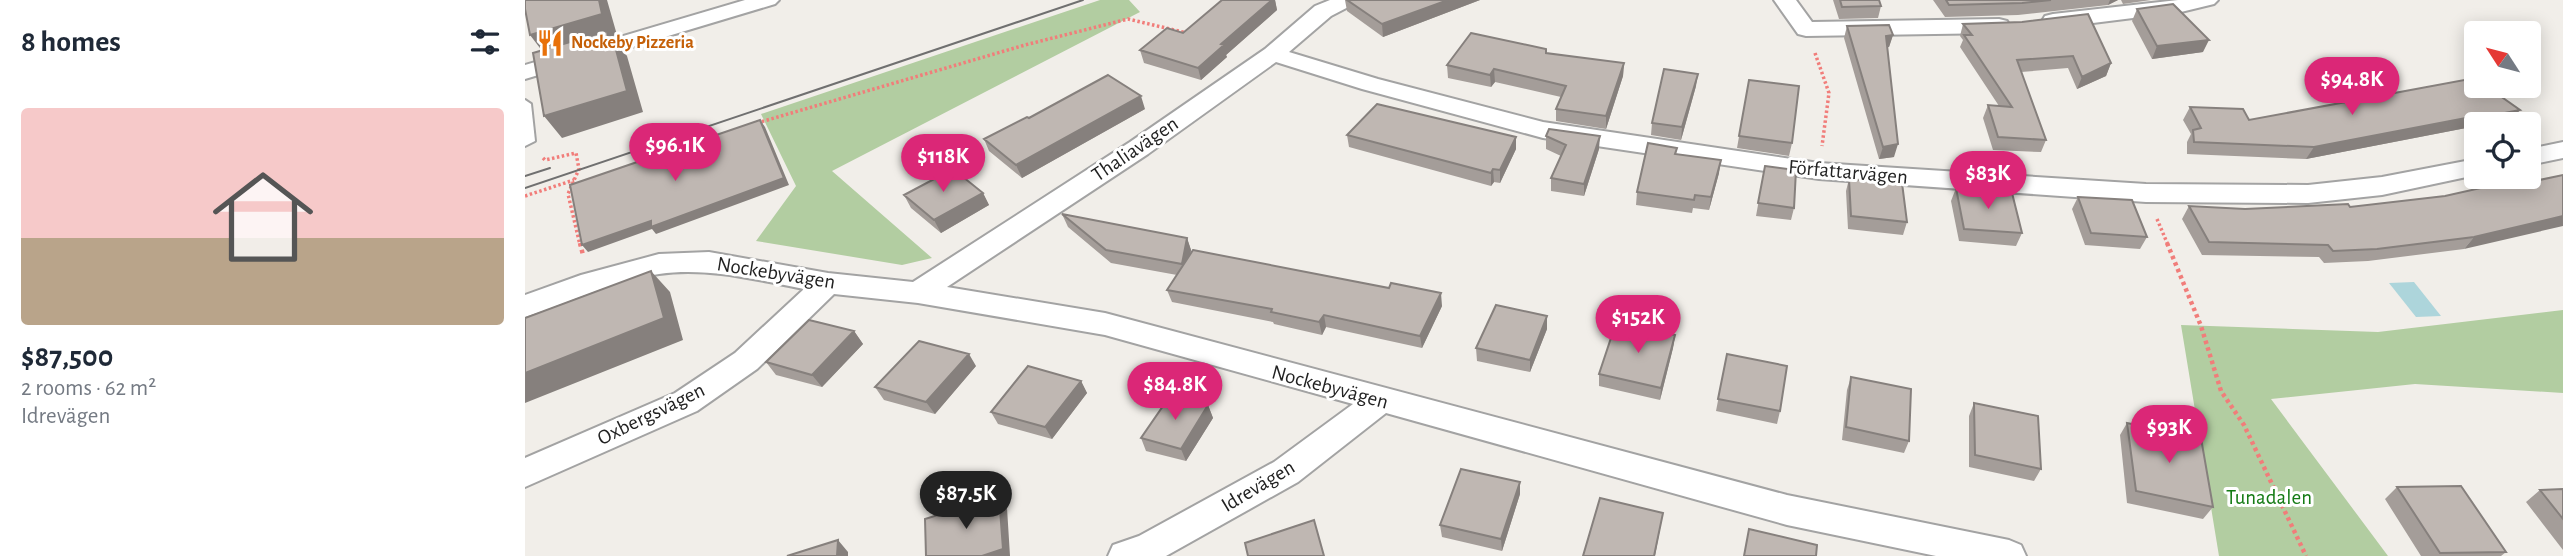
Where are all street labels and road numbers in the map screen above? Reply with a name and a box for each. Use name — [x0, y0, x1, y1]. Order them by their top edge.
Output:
street label: Thaliavägen — [1088, 113, 1182, 185]
street label: Författarvägen — [1787, 156, 1909, 188]
street label: Nockebyvägen — [715, 253, 837, 293]
street label: Nockebyvägen — [1269, 361, 1391, 413]
street label: Oxbergsvägen — [594, 379, 708, 449]
street label: Idrevägen — [1218, 456, 1298, 516]

